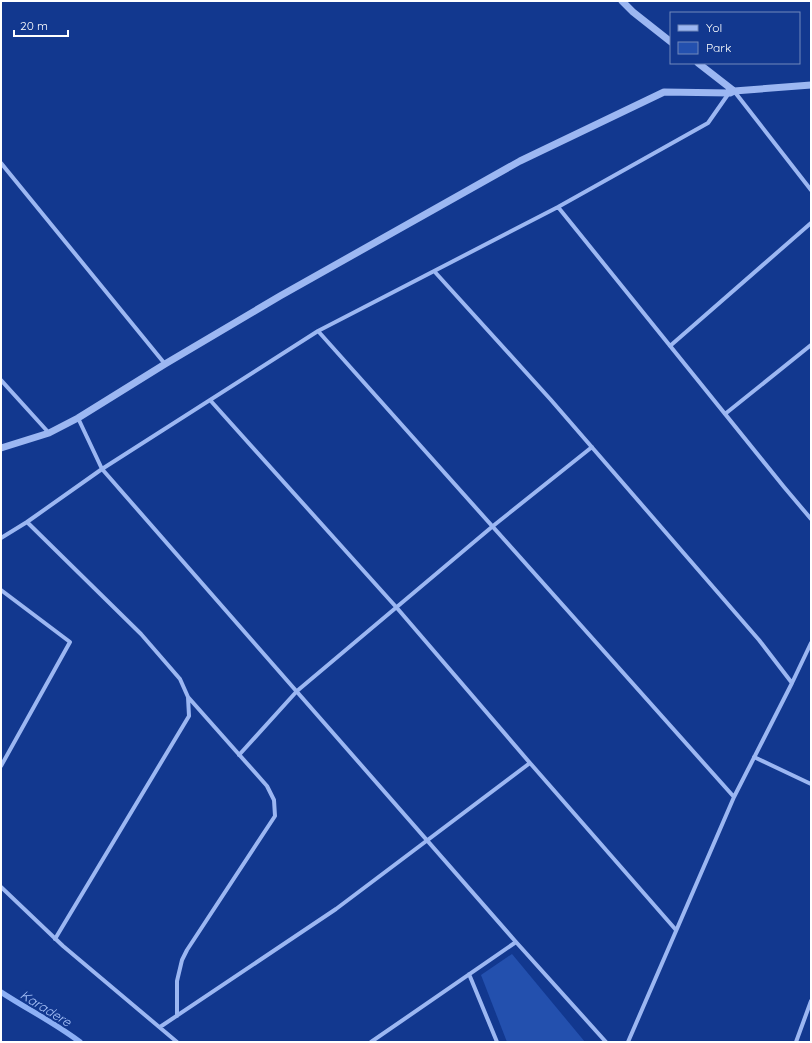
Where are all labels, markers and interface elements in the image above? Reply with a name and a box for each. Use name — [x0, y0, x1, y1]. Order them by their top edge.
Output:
scale bar — [14, 12, 68, 38]
legend — [670, 12, 800, 64]
text: 20 m — [20, 18, 48, 33]
text: Yol — [706, 20, 722, 35]
text: Park — [706, 40, 731, 55]
water label: Karadere — [18, 986, 75, 1030]

